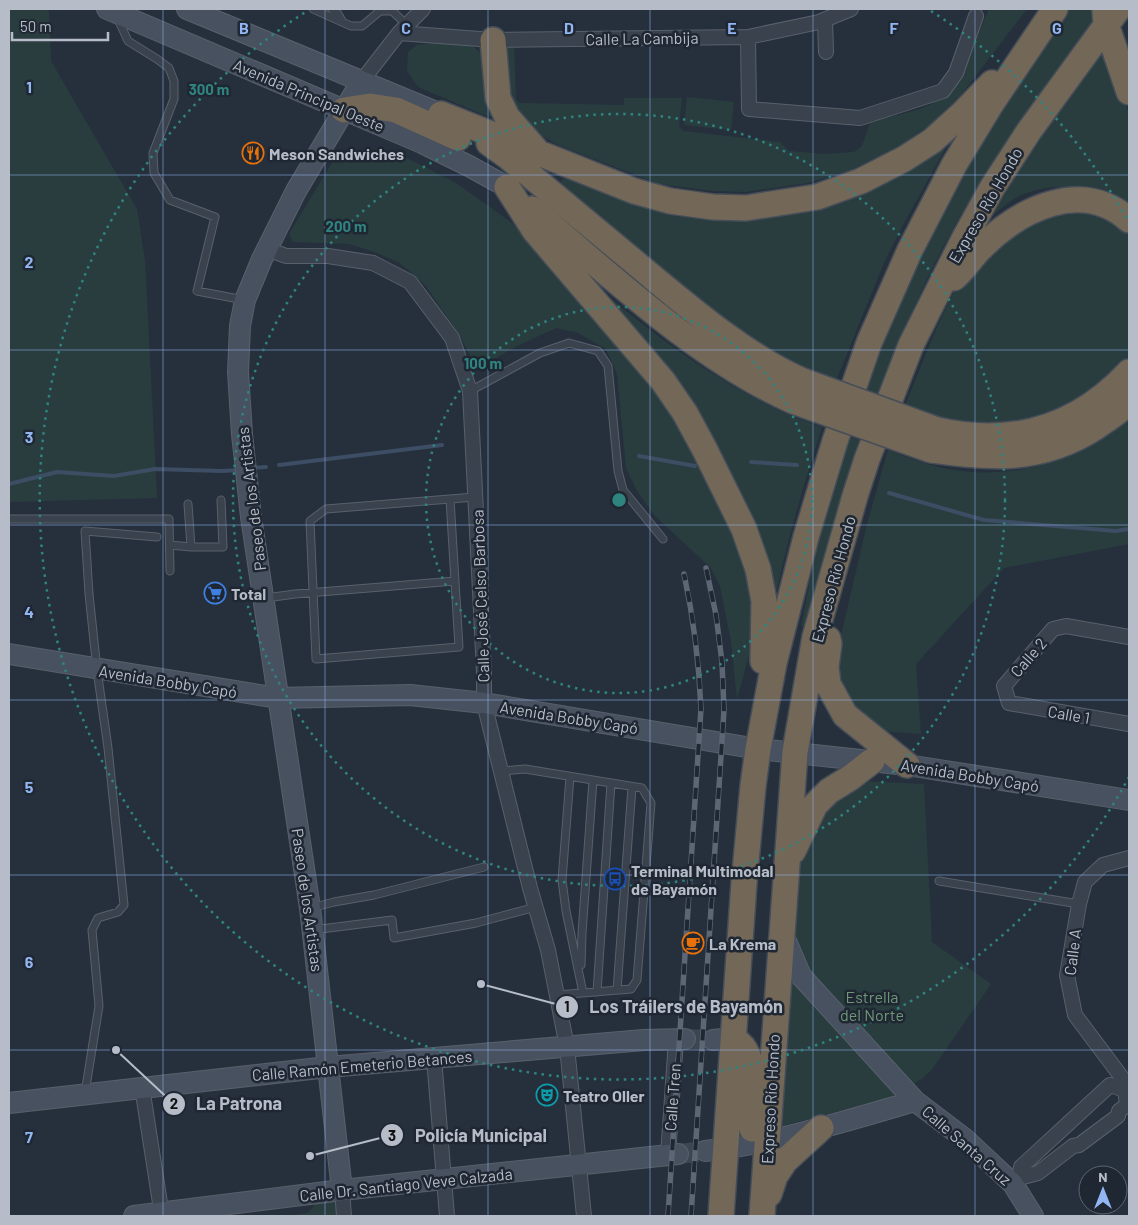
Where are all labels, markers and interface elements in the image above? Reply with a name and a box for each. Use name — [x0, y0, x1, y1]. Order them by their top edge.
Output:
scale bar — [12, 10, 109, 42]
text: 50 m — [20, 17, 52, 35]
text: B — [239, 18, 249, 37]
text: C — [401, 18, 411, 37]
text: D — [564, 18, 574, 37]
text: E — [727, 18, 737, 37]
text: F — [890, 18, 899, 37]
text: G — [1052, 18, 1062, 37]
street label: Calle La Cambija — [585, 28, 699, 48]
street label: Avenida Principal Oeste — [231, 55, 387, 135]
text: 1 — [26, 77, 32, 96]
text: 300 m — [189, 80, 229, 98]
restaurant icon: Meson Sandwiches — [241, 141, 265, 165]
place label: Meson Sandwiches — [269, 144, 404, 163]
street label: Expreso Río Hondo — [944, 144, 1026, 266]
text: 200 m — [325, 217, 367, 235]
text: 2 — [25, 252, 34, 271]
text: 100 m — [464, 354, 502, 372]
street label: Paseo de los Artistas — [233, 426, 269, 572]
text: 3 — [25, 427, 33, 446]
centre of rings — [610, 491, 628, 509]
street label: Calle José Celso Barbosa — [467, 509, 493, 683]
street label: Expreso Río Hondo — [807, 514, 859, 644]
supermarket icon: Total — [203, 581, 227, 605]
place label: Total — [231, 584, 266, 603]
text: 4 — [24, 602, 34, 621]
street label: Calle 2 — [1006, 634, 1050, 680]
street label: Avenida Bobby Capó — [98, 661, 238, 701]
street label: Avenida Bobby Capó — [499, 697, 639, 737]
street label: Calle 1 — [1046, 701, 1092, 727]
street label: Avenida Bobby Capó — [900, 755, 1040, 795]
text: 5 — [25, 777, 34, 796]
street label: Paseo de los Artistas — [289, 827, 327, 973]
place label: Terminal Multimodal de Bayamón — [631, 861, 774, 898]
bus stop icon: Terminal Multimodal de Bayamón — [603, 867, 627, 891]
street label: Calle A — [1060, 927, 1084, 976]
cafe icon: La Krema — [681, 931, 705, 955]
place label: La Krema — [709, 934, 776, 953]
text: 6 — [25, 952, 34, 971]
park label: Estrella del Norte — [840, 987, 904, 1024]
callout: Los Tráilers de Bayamón — [554, 990, 793, 1023]
text: Los Tráilers de Bayamón — [589, 995, 783, 1017]
text: 1 — [564, 997, 570, 1015]
street label: Expreso Río Hondo — [757, 1034, 783, 1164]
street label: Calle Ramón Emeterio Betances — [251, 1046, 473, 1084]
street label: Calle Tren — [660, 1062, 684, 1132]
theatre icon: Teatro Oller — [535, 1083, 559, 1107]
place label: Teatro Oller — [563, 1086, 645, 1105]
callout: La Patrona — [161, 1087, 292, 1120]
text: La Patrona — [196, 1092, 282, 1114]
text: 2 — [170, 1094, 178, 1112]
street label: Calle Santa Cruz — [919, 1101, 1015, 1189]
callout: Policía Municipal — [380, 1119, 557, 1152]
text: Policía Municipal — [415, 1124, 547, 1146]
text: 3 — [388, 1126, 396, 1144]
text: 7 — [25, 1127, 33, 1146]
street label: Calle Dr. Santiago Veve Calzada — [299, 1163, 513, 1205]
north arrow — [1078, 1165, 1128, 1215]
text: N — [1098, 1168, 1108, 1185]

